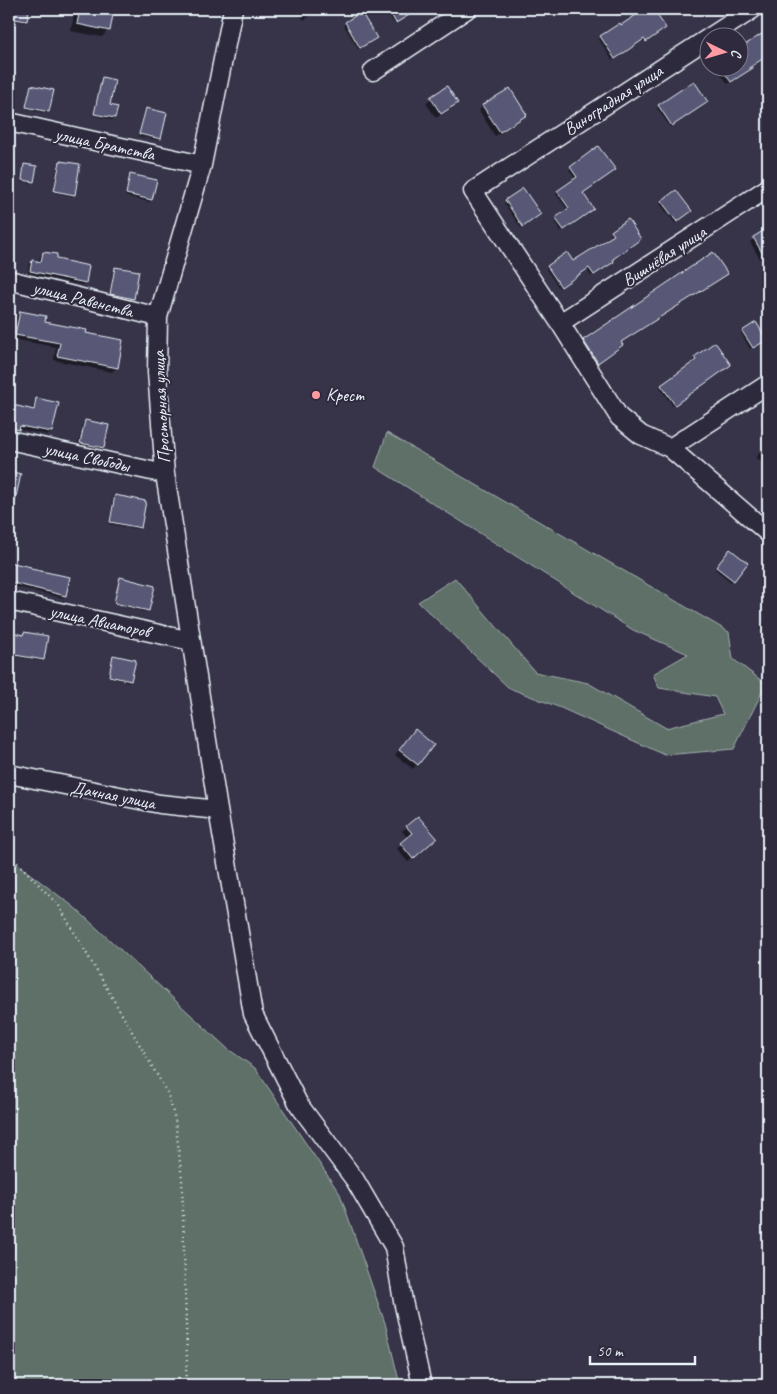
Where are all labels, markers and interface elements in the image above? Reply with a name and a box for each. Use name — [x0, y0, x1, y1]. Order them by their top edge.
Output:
north arrow — [700, 28, 750, 78]
text: С — [727, 49, 745, 59]
street label: Виноградная улица — [559, 59, 668, 140]
street label: улица Братства — [52, 123, 158, 166]
street label: Вишнёвая улица — [618, 220, 711, 291]
street label: улица Равенства — [30, 276, 137, 322]
street label: Просторная улица — [147, 349, 175, 464]
place label: Крест — [326, 384, 365, 406]
marker: Крест — [310, 389, 322, 401]
street label: улица Свободы — [41, 437, 133, 477]
street label: улица Авиаторов — [47, 599, 155, 643]
street label: Дачная улица — [69, 776, 159, 814]
scale bar — [590, 1334, 694, 1366]
text: 50 m — [597, 1342, 624, 1361]

